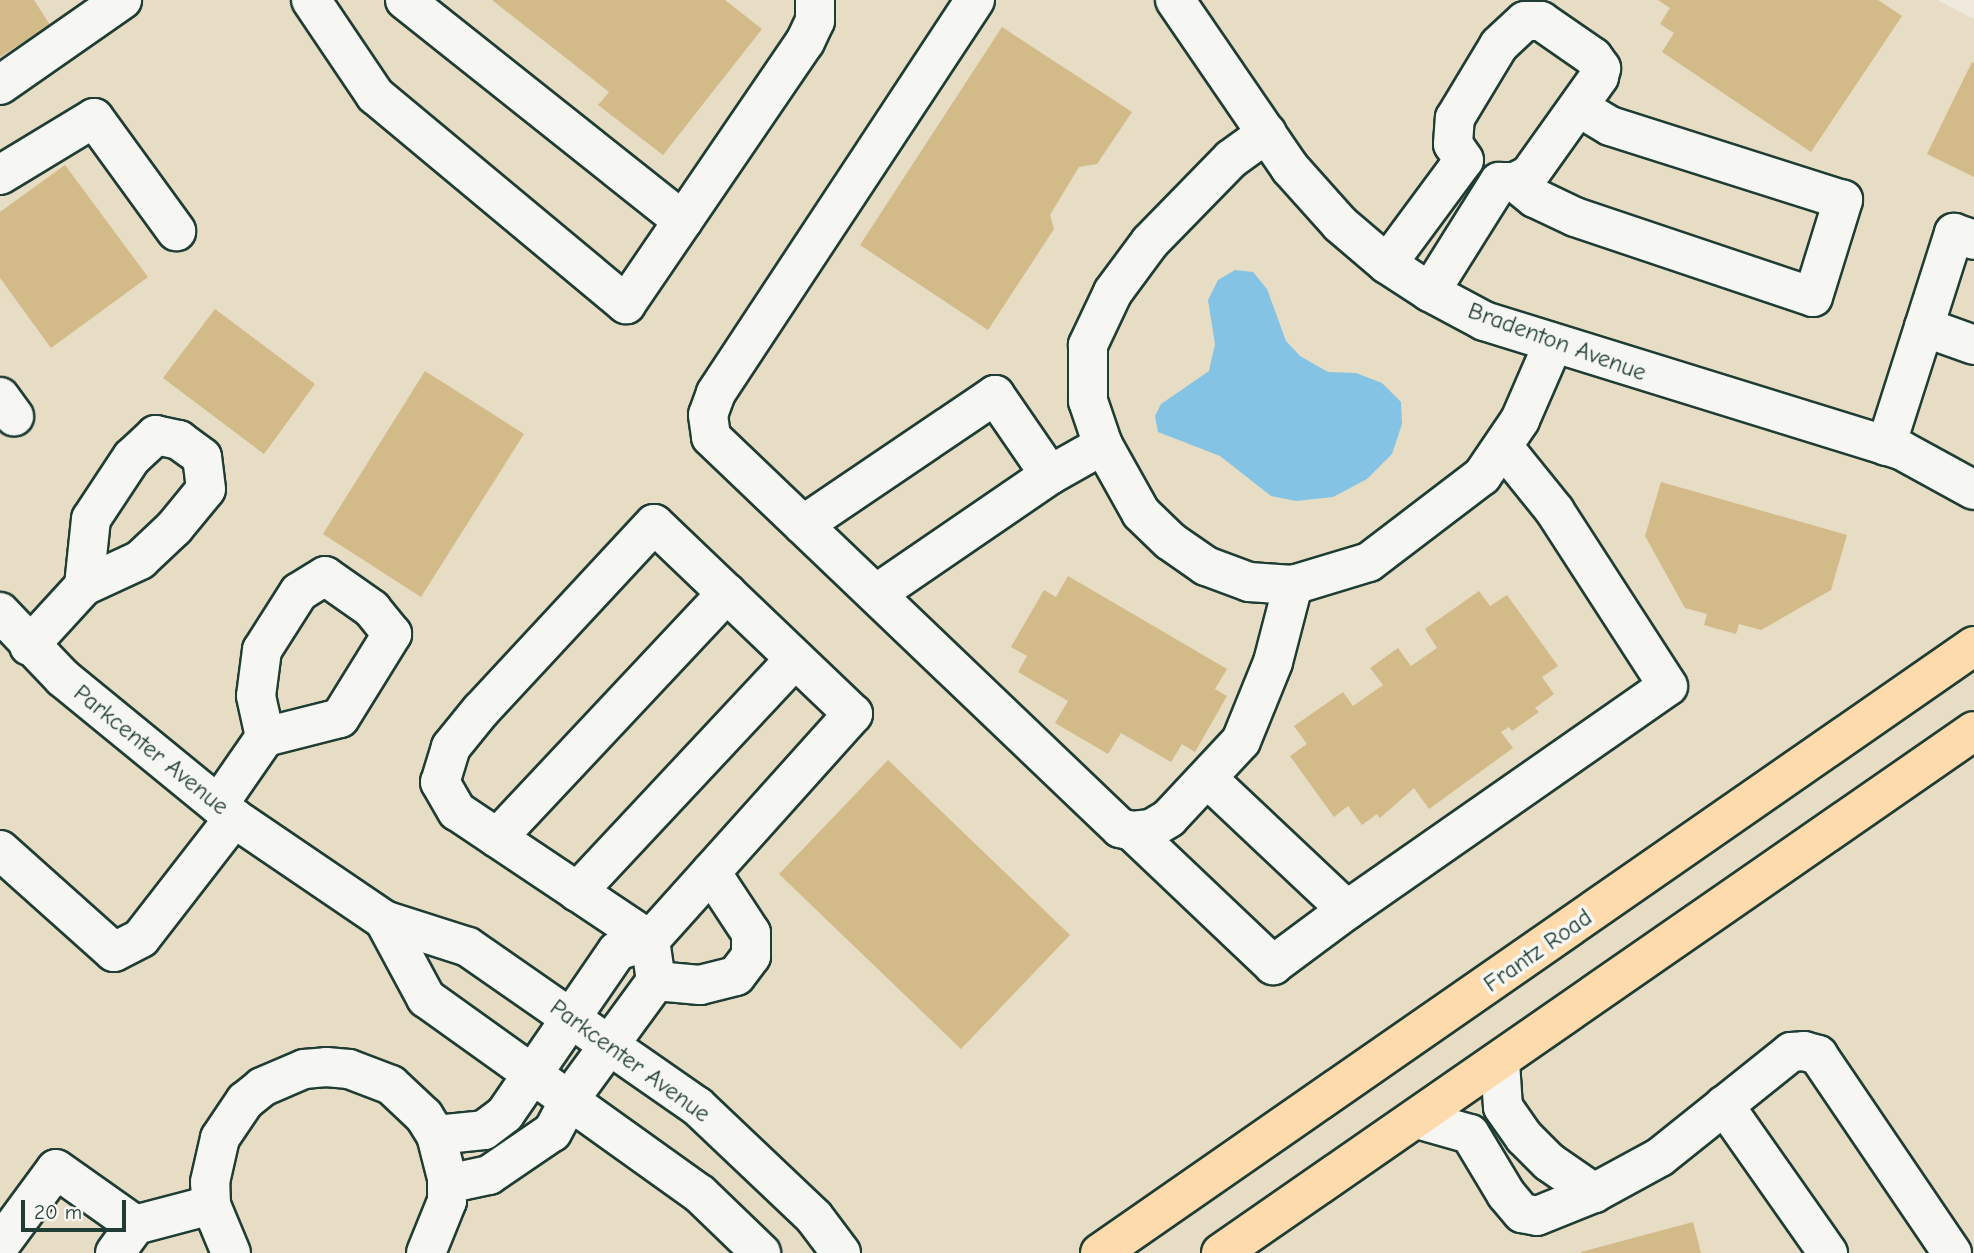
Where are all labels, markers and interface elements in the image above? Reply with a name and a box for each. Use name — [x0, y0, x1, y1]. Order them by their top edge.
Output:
street label: Bradenton Avenue — [1464, 296, 1650, 388]
street label: Parkcenter Avenue — [68, 679, 234, 821]
street label: Frantz Road — [1478, 903, 1598, 999]
street label: Parkcenter Avenue — [544, 993, 716, 1129]
scale bar — [24, 1186, 130, 1230]
text: 20 m — [34, 1200, 82, 1224]

